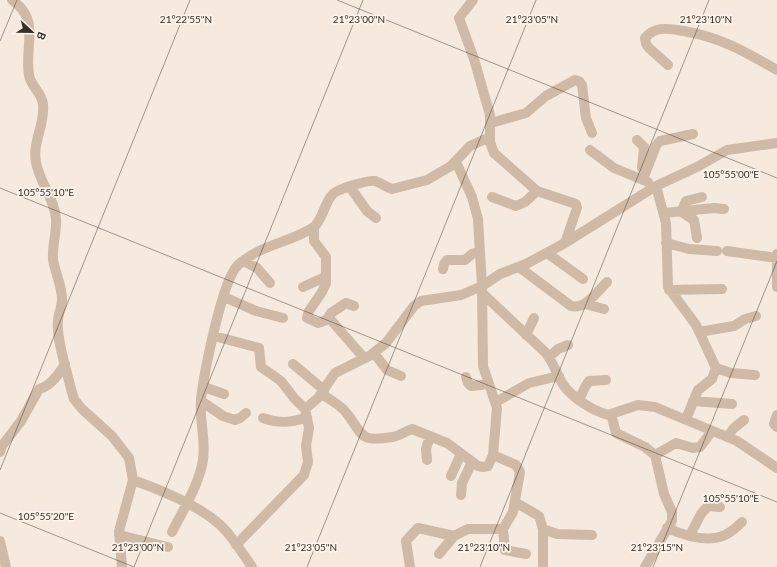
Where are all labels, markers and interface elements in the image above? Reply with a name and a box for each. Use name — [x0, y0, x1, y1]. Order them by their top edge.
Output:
north arrow — [12, 12, 52, 52]
text: 21°22'55"N — [160, 13, 212, 25]
text: 21°23'00"N — [333, 13, 385, 25]
text: 21°23'05"N — [506, 13, 558, 25]
text: 21°23'10"N — [680, 13, 732, 25]
text: B — [34, 30, 49, 42]
text: 105°55'00"E — [703, 168, 759, 180]
text: 105°55'10"E — [18, 186, 74, 198]
text: 105°55'10"E — [703, 492, 759, 504]
text: 105°55'20"E — [18, 510, 74, 522]
text: 21°23'00"N — [112, 541, 164, 553]
text: 21°23'05"N — [285, 541, 337, 553]
text: 21°23'10"N — [458, 541, 510, 553]
text: 21°23'15"N — [631, 541, 683, 553]

